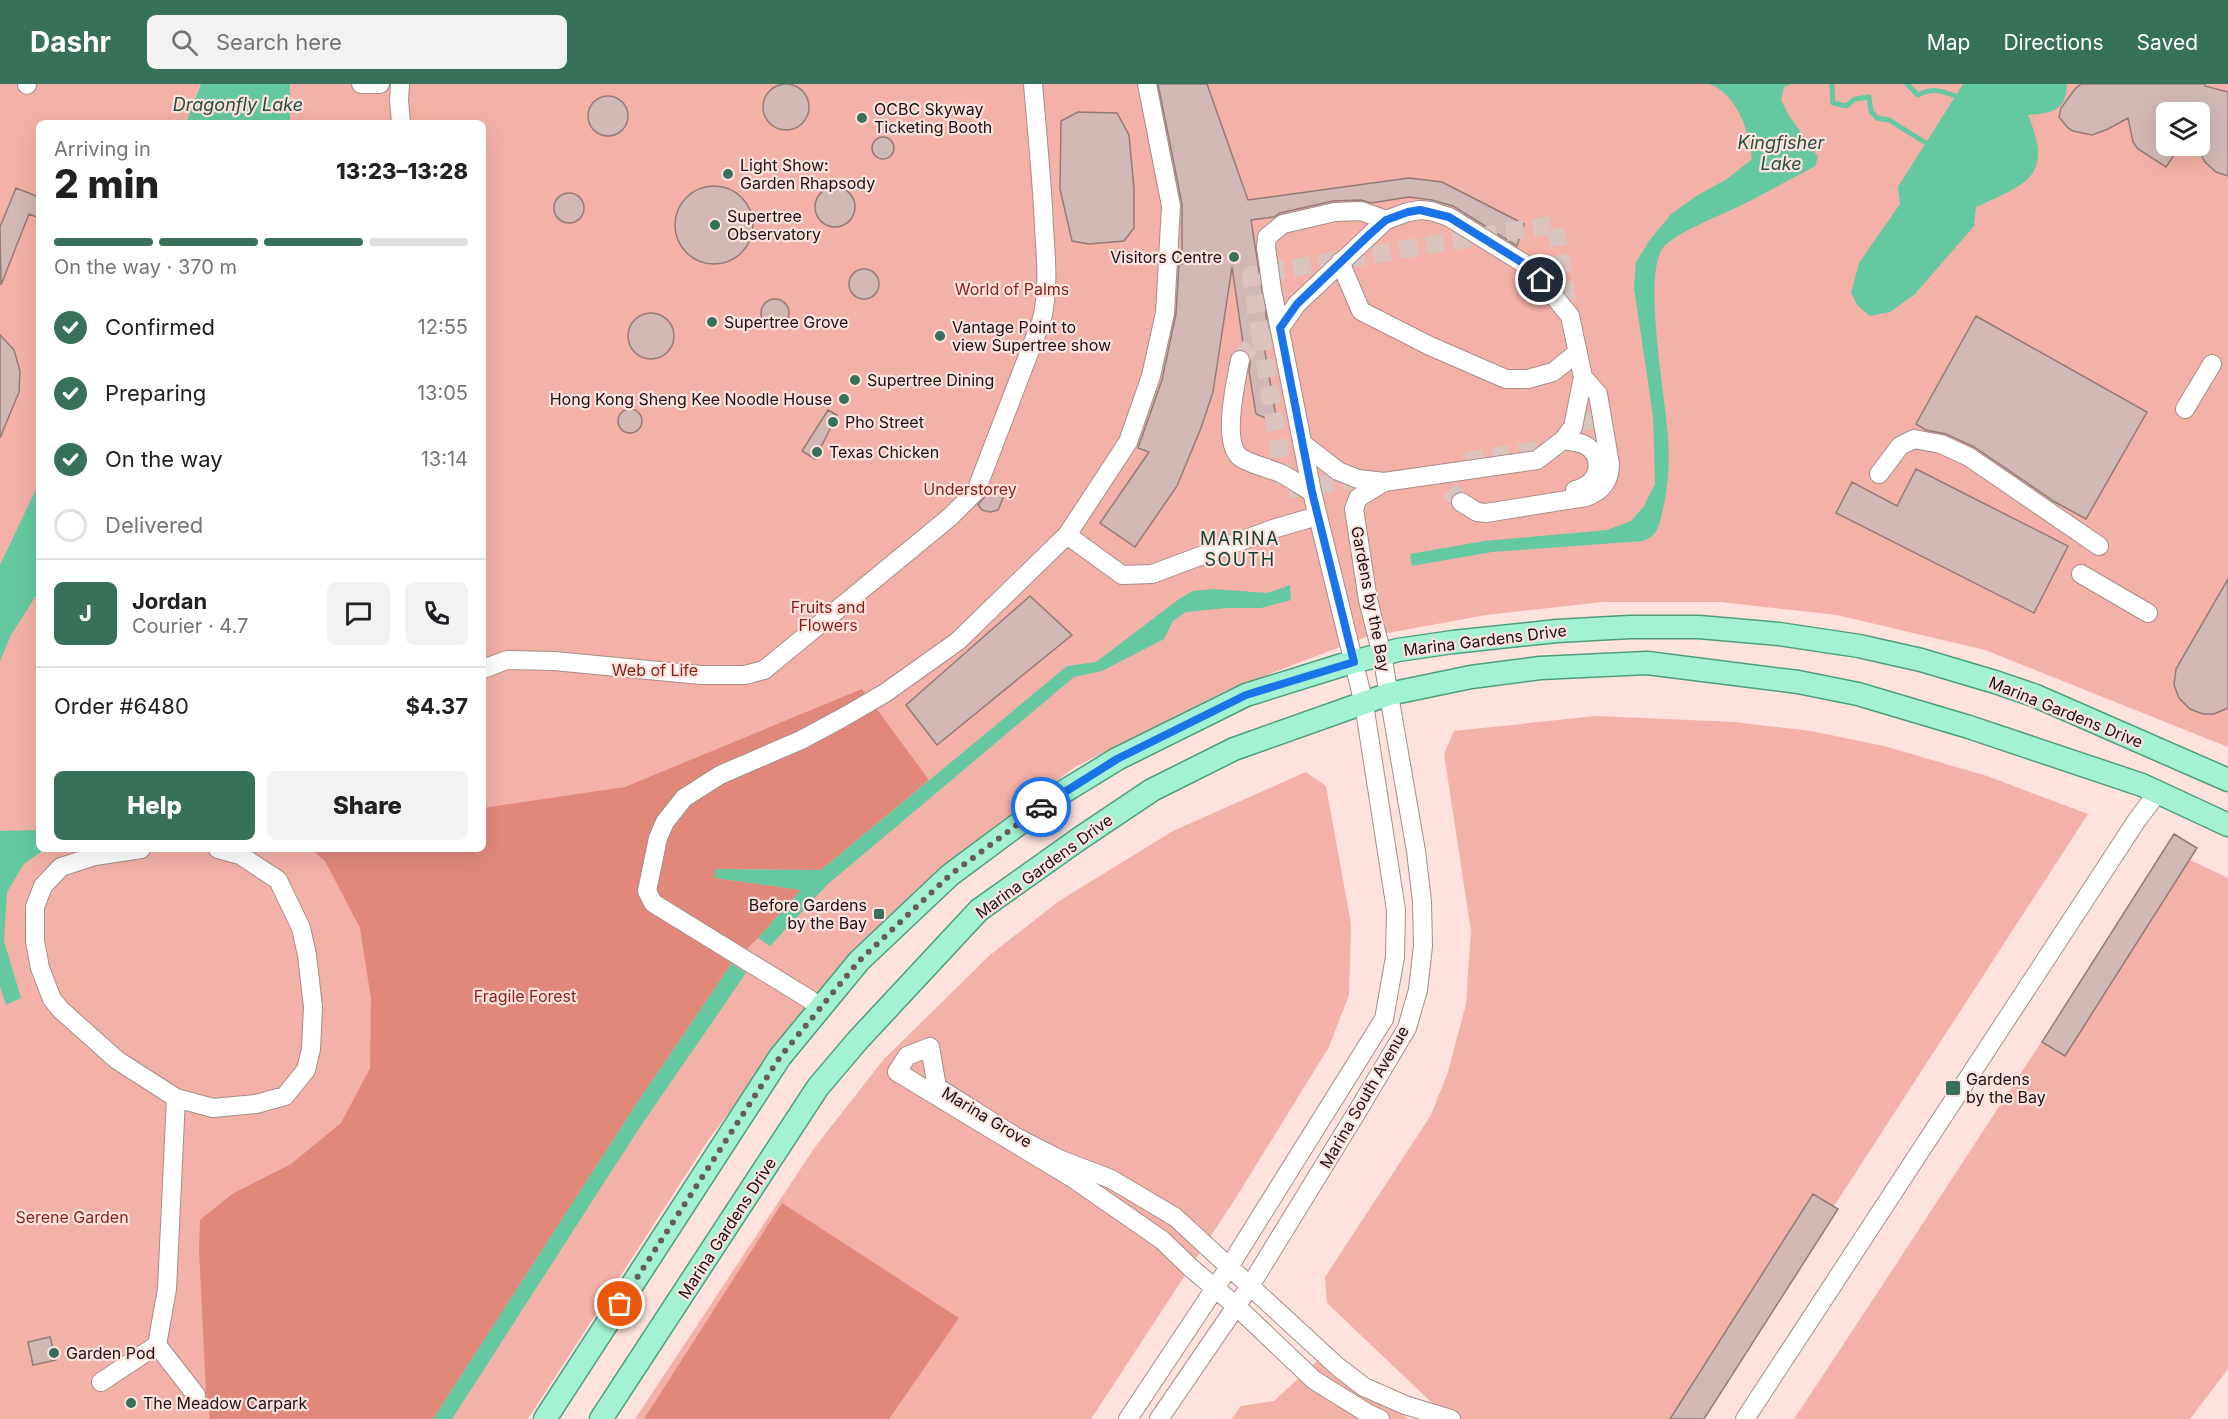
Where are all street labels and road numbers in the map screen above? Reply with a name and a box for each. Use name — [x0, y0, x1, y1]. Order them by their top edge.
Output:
street label: Gardens by the Bay — [1347, 524, 1395, 674]
street label: Marina Gardens Drive — [1402, 620, 1568, 660]
street label: Marina Gardens Drive — [1986, 672, 2146, 752]
street label: Marina Gardens Drive — [972, 810, 1116, 922]
street label: Marina South Avenue — [1315, 1022, 1413, 1172]
street label: Marina Grove — [938, 1082, 1036, 1152]
street label: Marina Gardens Drive — [674, 1154, 780, 1302]

